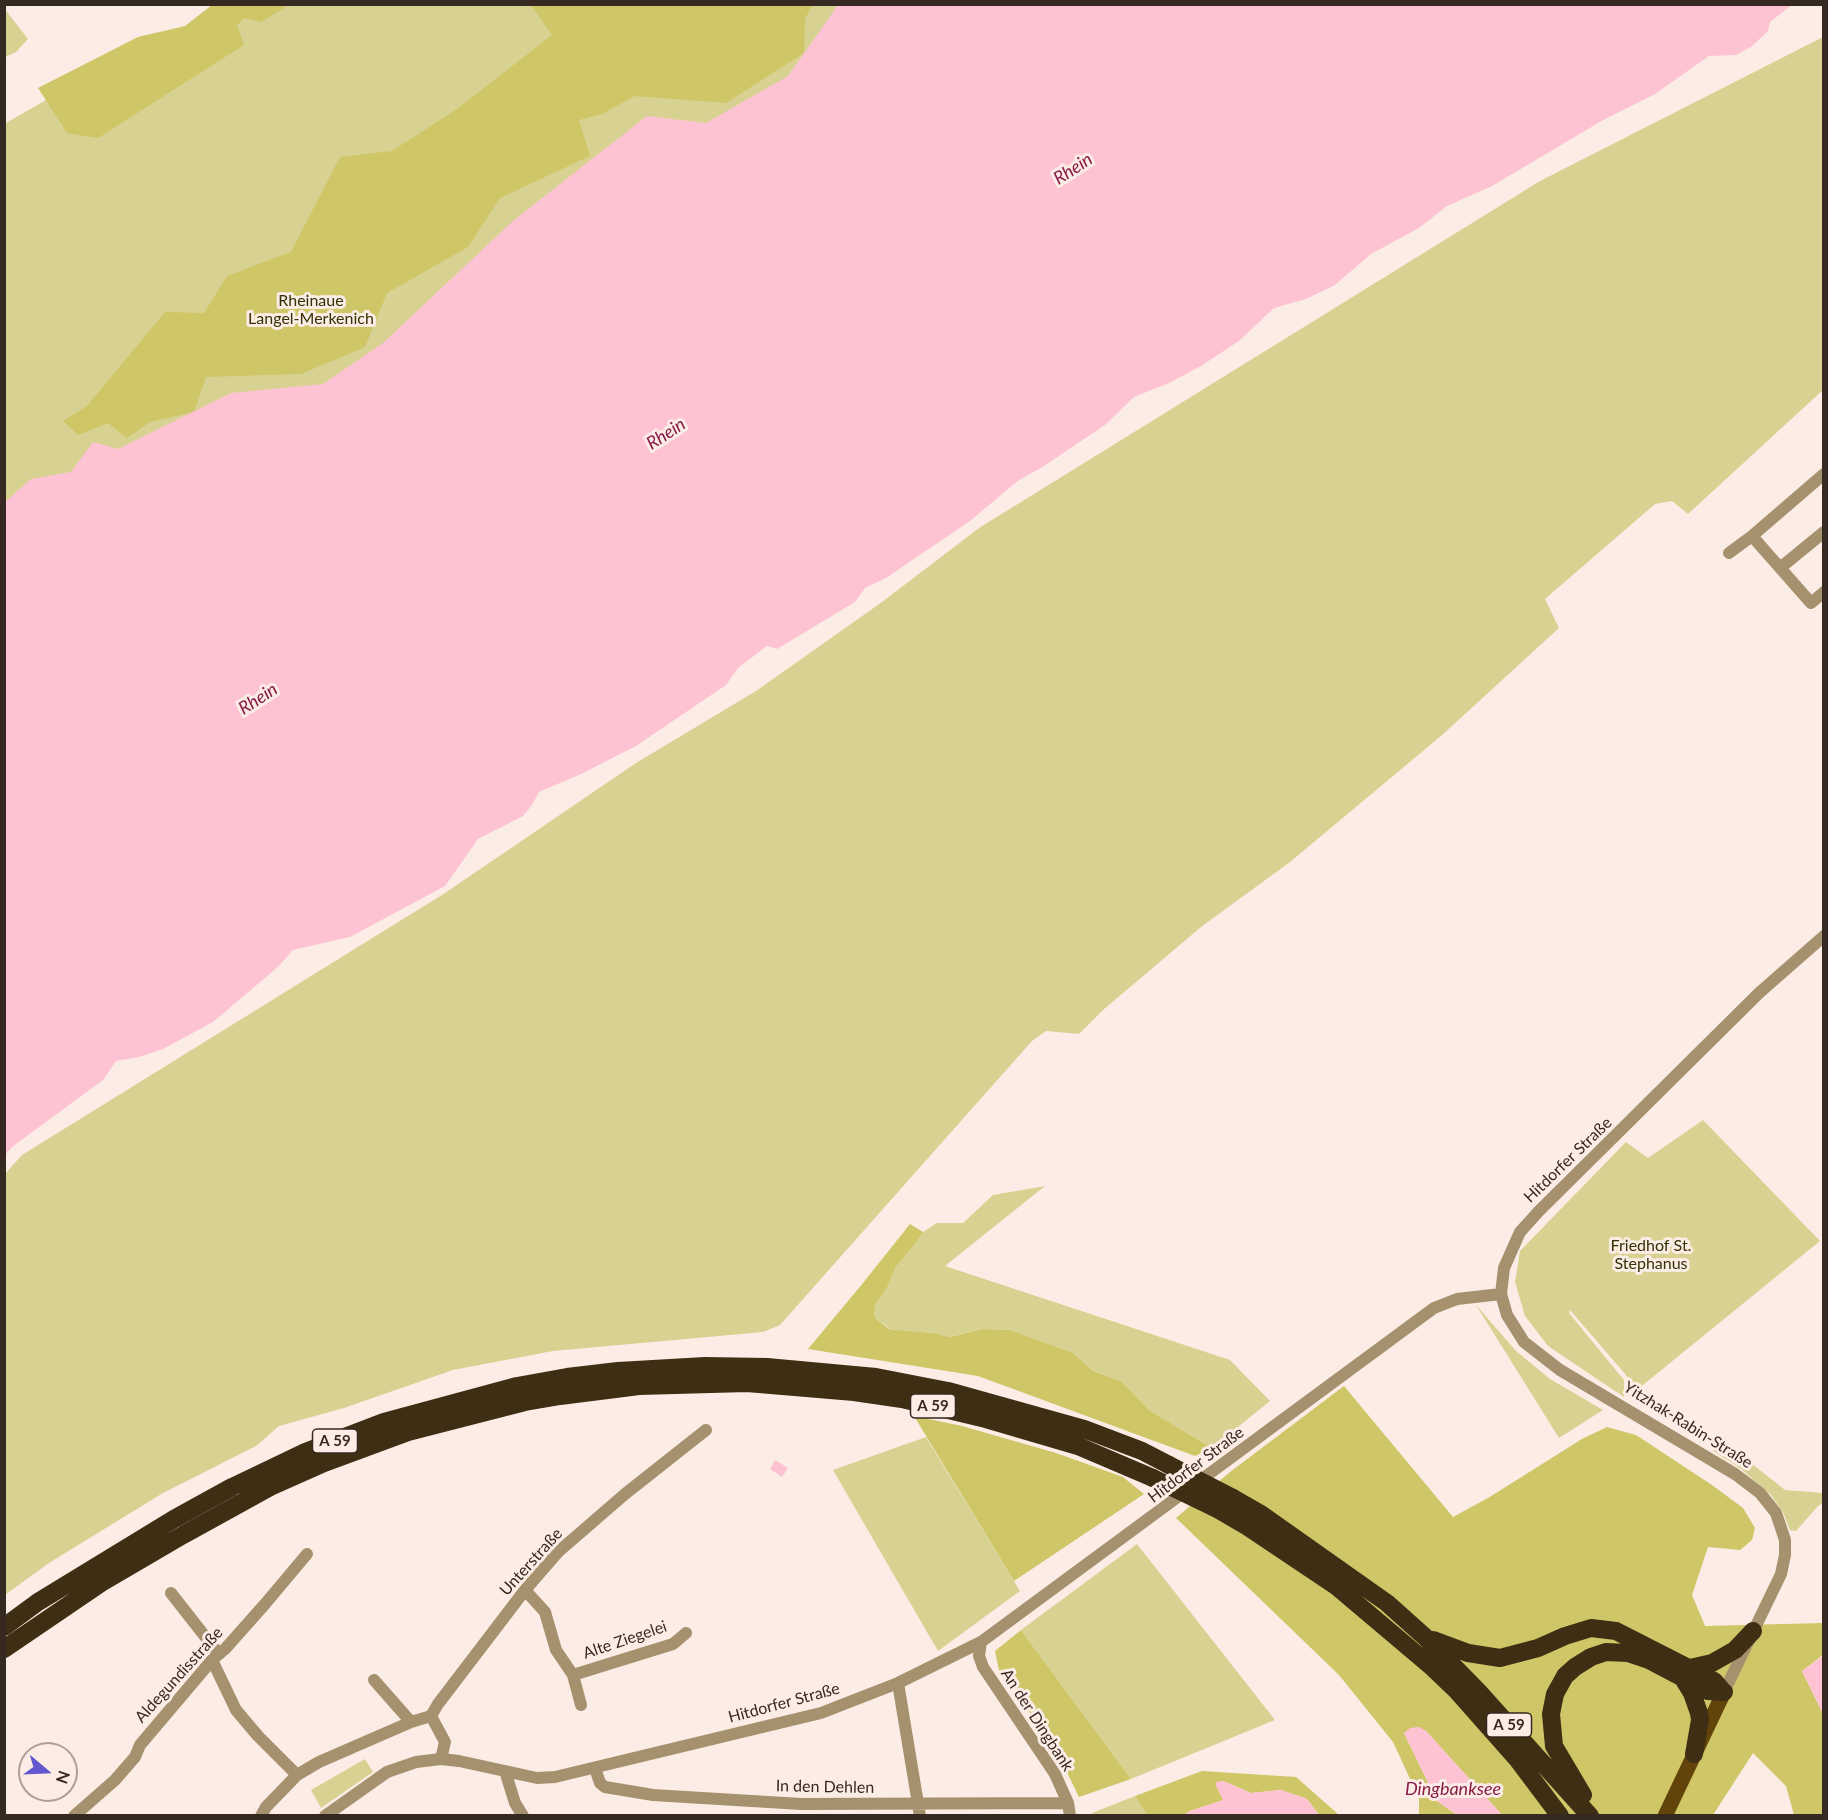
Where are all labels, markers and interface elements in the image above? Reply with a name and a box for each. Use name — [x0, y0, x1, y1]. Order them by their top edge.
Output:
water label: Rhein — [1049, 148, 1097, 190]
park label: Rheinaue Langel-Merkenich — [248, 291, 374, 329]
water label: Rhein — [642, 413, 690, 455]
water label: Rhein — [234, 678, 282, 720]
street label: Hitdorfer Straße — [1520, 1113, 1616, 1207]
park label: Friedhof St. Stephanus — [1611, 1236, 1691, 1274]
street label: Yitzhak-Rabin-Straße — [1620, 1378, 1756, 1472]
road number: A 59 — [910, 1394, 956, 1418]
street label: Hitdorfer Straße — [1144, 1423, 1248, 1507]
road number: A 59 — [312, 1429, 358, 1453]
street label: Unterstraße — [496, 1524, 566, 1600]
street label: Alte Ziegelei — [581, 1617, 669, 1663]
street label: Aldegundisstraße — [131, 1623, 227, 1727]
street label: An der Dingbank — [997, 1665, 1077, 1775]
street label: Hitdorfer Straße — [726, 1679, 842, 1727]
road number: A 59 — [1486, 1713, 1532, 1737]
north arrow — [18, 1742, 78, 1802]
text: N — [53, 1768, 75, 1786]
street label: In den Dehlen — [776, 1777, 874, 1797]
water label: Dingbanksee — [1405, 1778, 1501, 1800]

